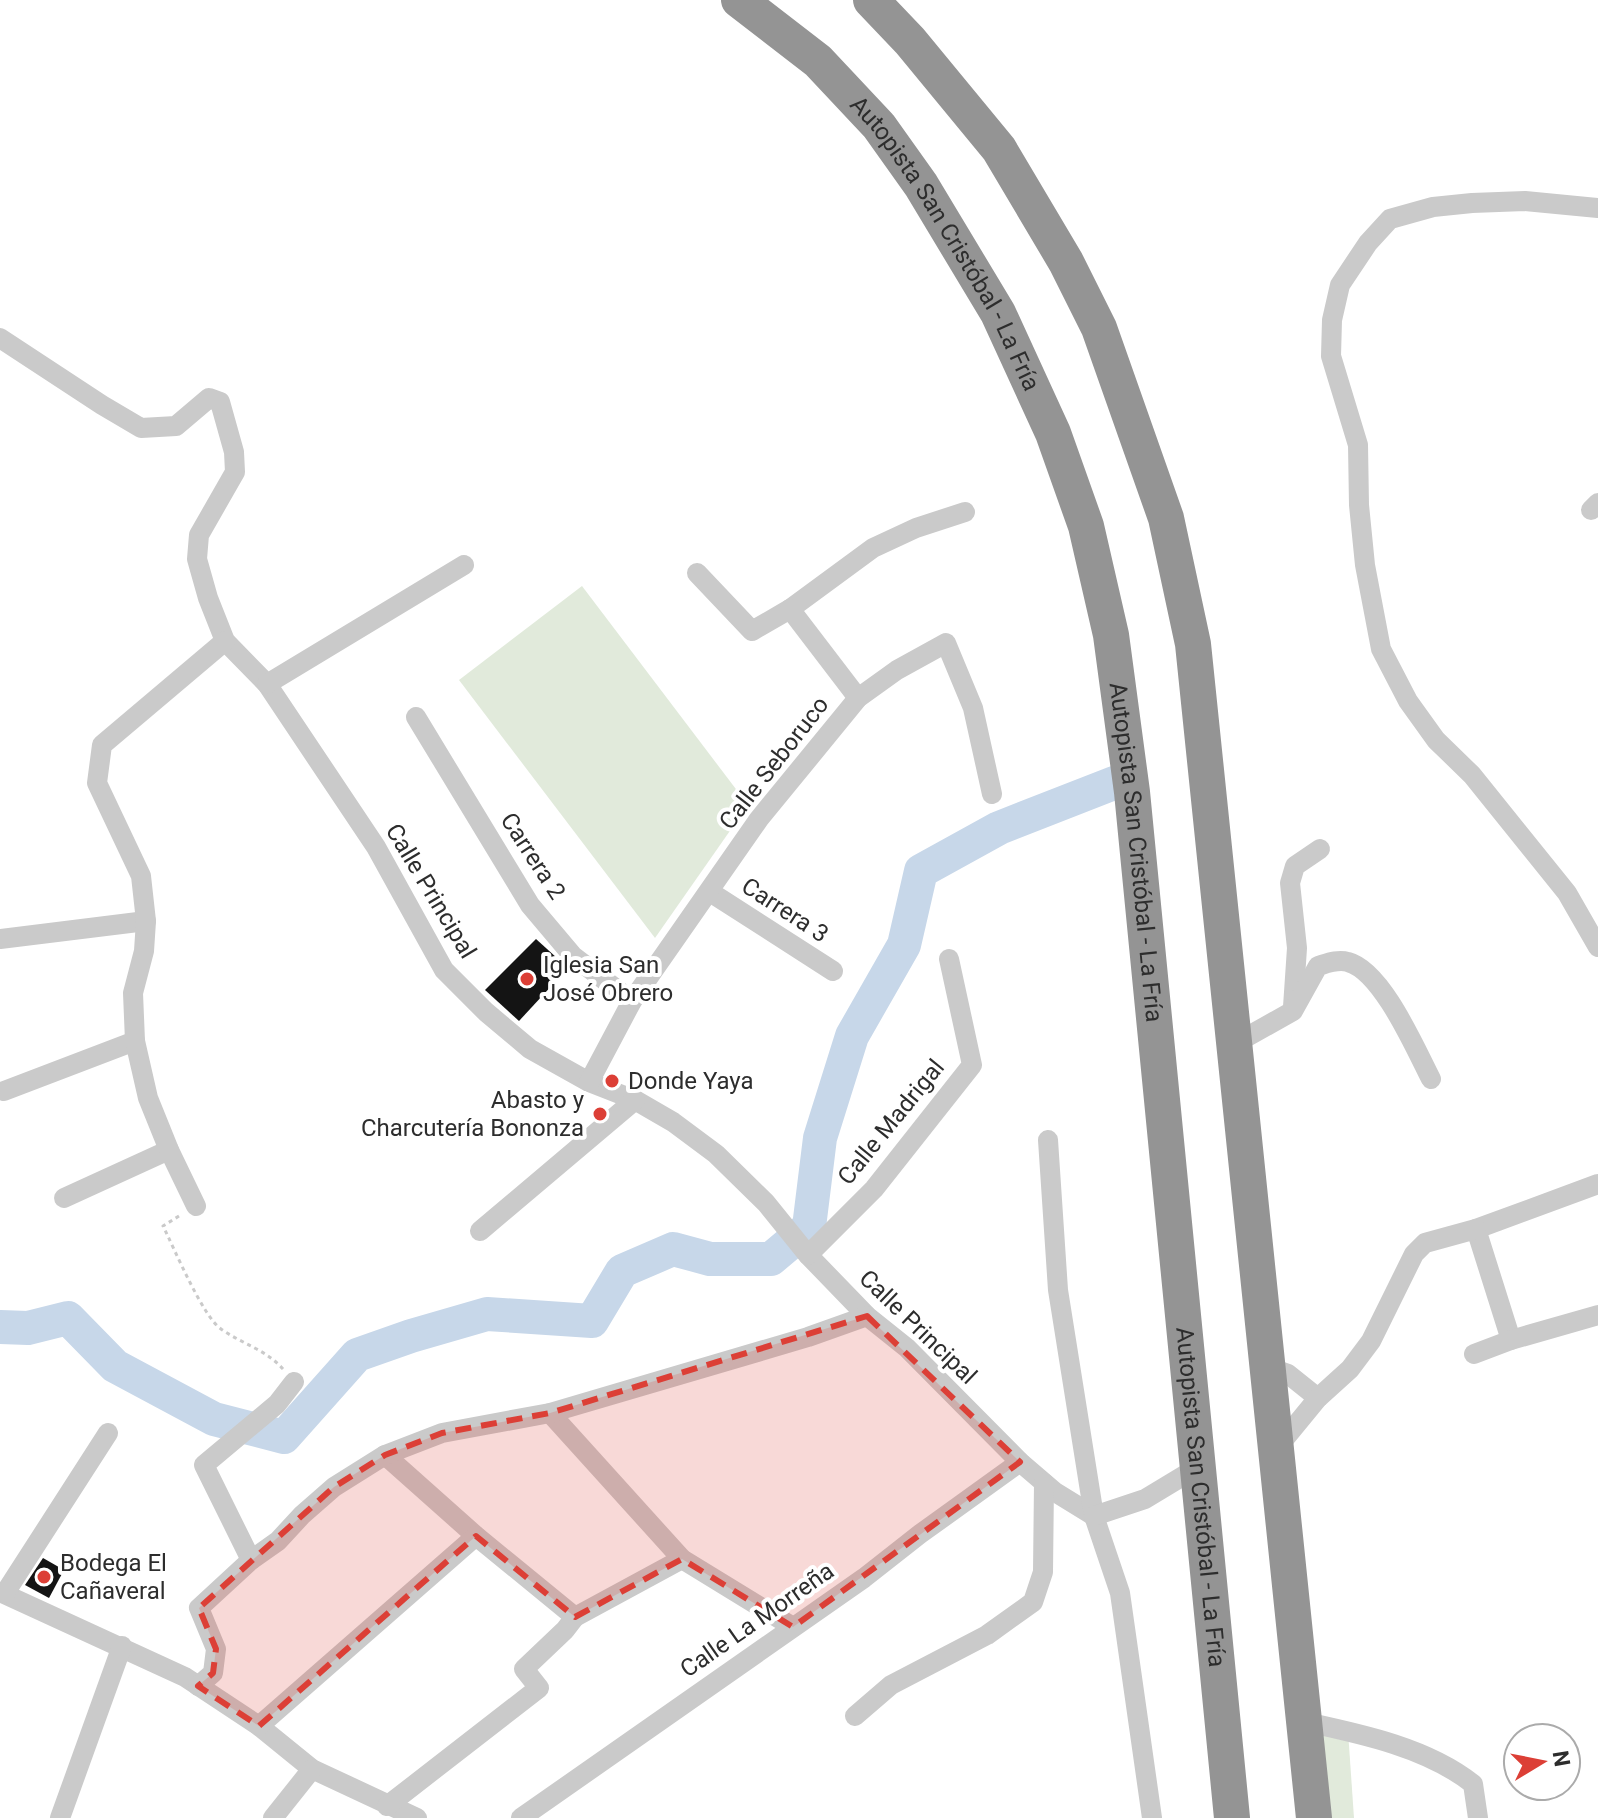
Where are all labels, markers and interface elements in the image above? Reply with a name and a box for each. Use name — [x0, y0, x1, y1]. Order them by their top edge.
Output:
street label: Autopista San Cristóbal - La Fría — [844, 90, 1046, 395]
street label: Autopista San Cristóbal - La Fría — [1103, 681, 1168, 1023]
street label: Calle Seboruco — [713, 691, 835, 835]
street label: Carrera 2 — [495, 807, 571, 905]
street label: Calle Principal — [380, 819, 482, 963]
street label: Carrera 3 — [736, 872, 834, 948]
place label: Iglesia San José Obrero — [543, 951, 673, 1007]
marker: Iglesia San José Obrero — [518, 970, 536, 988]
street label: Calle Madrigal — [832, 1054, 950, 1190]
place label: Donde Yaya — [628, 1067, 754, 1095]
marker: Donde Yaya — [603, 1072, 621, 1090]
place label: Abasto y Charcutería Bononza — [361, 1086, 585, 1142]
marker: Abasto y Charcutería Bononza — [591, 1105, 609, 1123]
street label: Calle Principal — [854, 1264, 982, 1390]
street label: Autopista San Cristóbal - La Fría — [1170, 1326, 1231, 1668]
place label: Bodega El Cañaveral — [60, 1549, 167, 1605]
street label: Calle La Morreña — [675, 1557, 839, 1683]
marker: Bodega El Cañaveral — [35, 1568, 53, 1586]
north arrow — [1502, 1722, 1582, 1802]
text: N — [1548, 1749, 1575, 1768]

